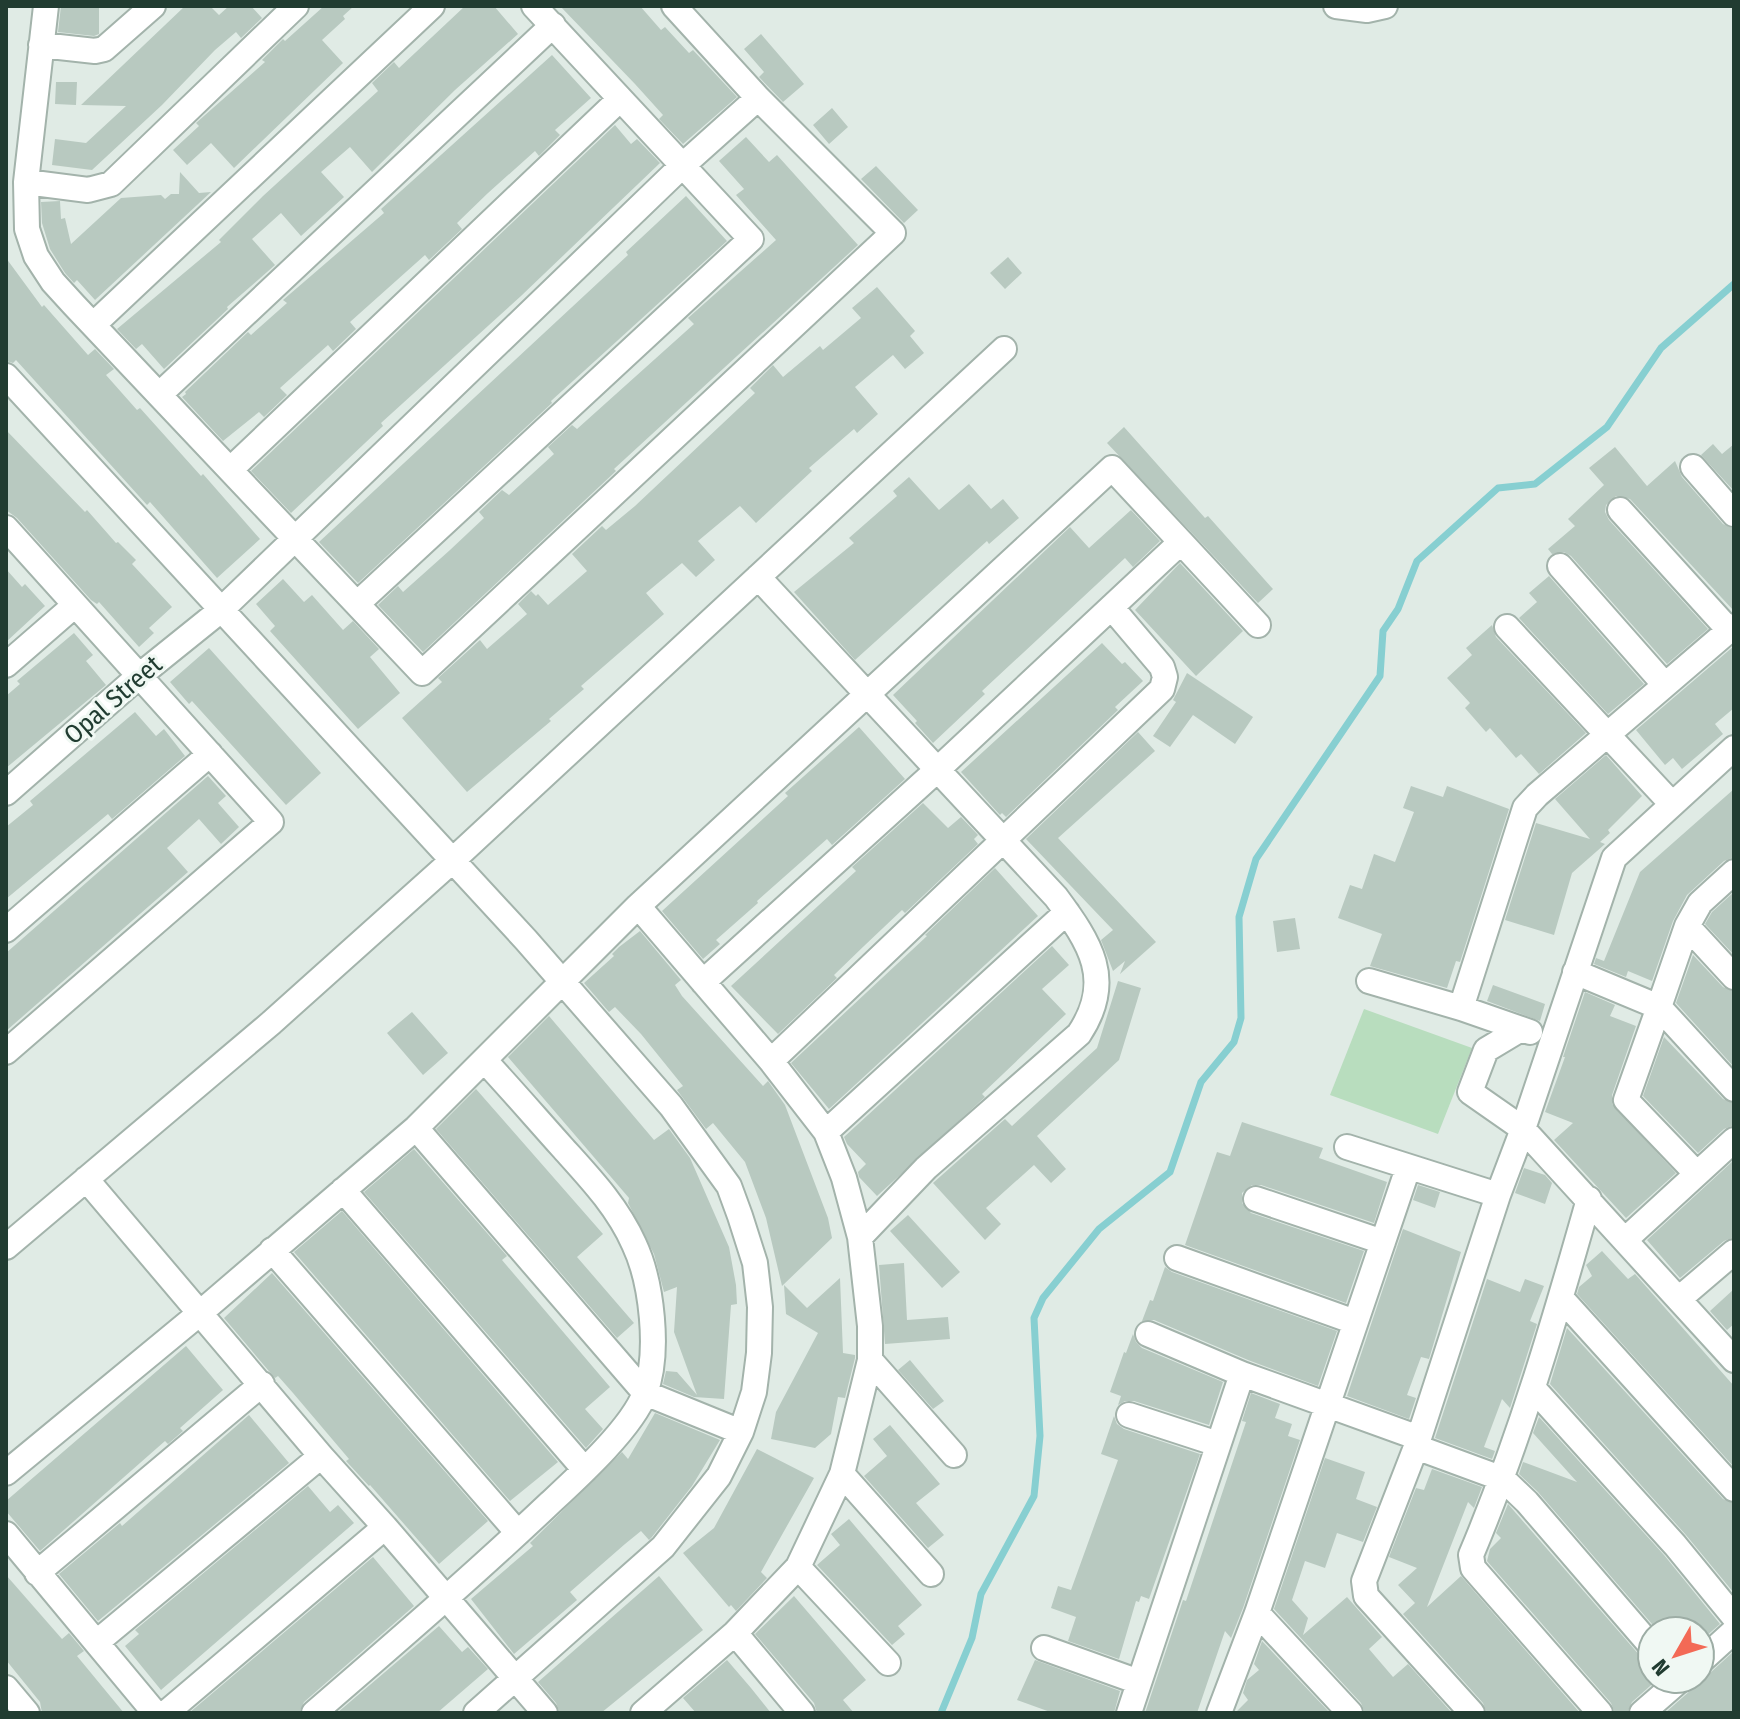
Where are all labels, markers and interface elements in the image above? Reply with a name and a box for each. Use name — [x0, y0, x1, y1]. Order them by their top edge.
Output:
street label: Opal Street — [58, 649, 169, 751]
north arrow — [1636, 1615, 1716, 1695]
text: N — [1646, 1654, 1675, 1681]

